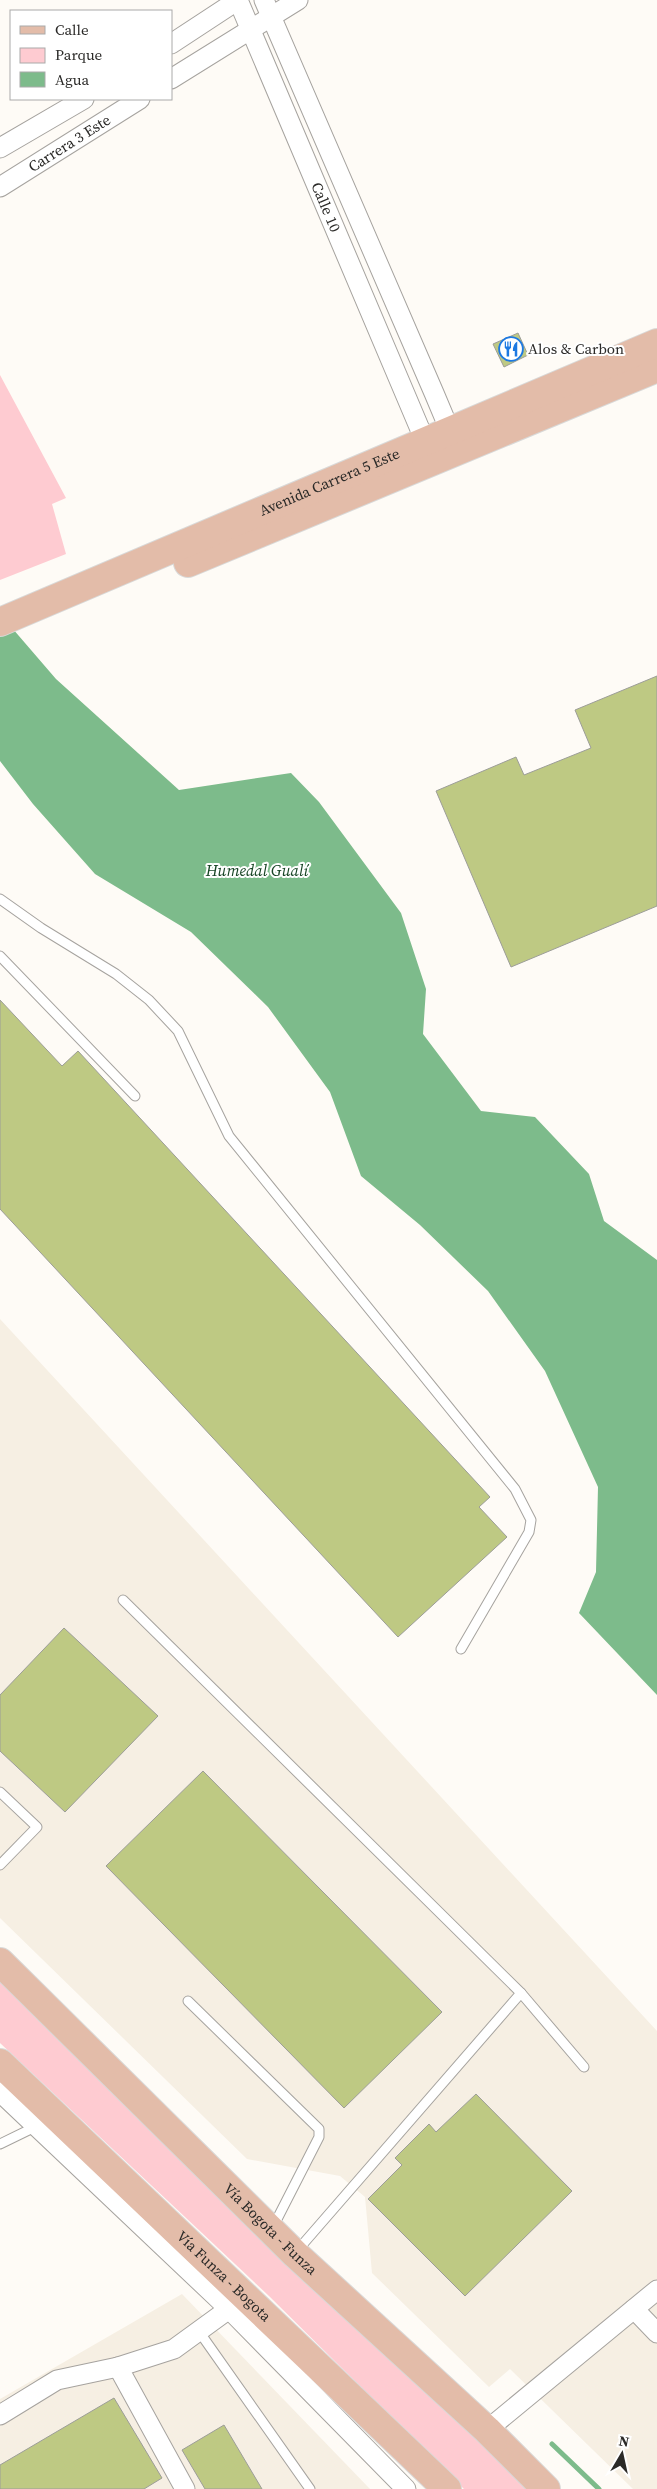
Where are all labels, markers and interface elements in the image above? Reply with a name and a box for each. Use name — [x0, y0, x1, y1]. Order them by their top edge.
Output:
legend — [10, 10, 172, 100]
text: Calle — [55, 19, 89, 40]
text: Parque — [55, 44, 103, 65]
text: Agua — [55, 69, 89, 90]
street label: Carrera 3 Este — [24, 109, 115, 177]
street label: Calle 10 — [306, 179, 346, 235]
restaurant icon: Alos & Carbon — [498, 336, 524, 362]
place label: Alos & Carbon — [528, 338, 624, 359]
street label: Avenida Carrera 5 Este — [256, 442, 403, 521]
water label: Humedal Gualí — [205, 859, 309, 881]
street label: Vía Bogota - Funza — [219, 2178, 322, 2280]
street label: Vía Funza - Bogota — [172, 2226, 276, 2326]
north arrow — [597, 2429, 647, 2479]
text: N — [617, 2430, 631, 2452]

